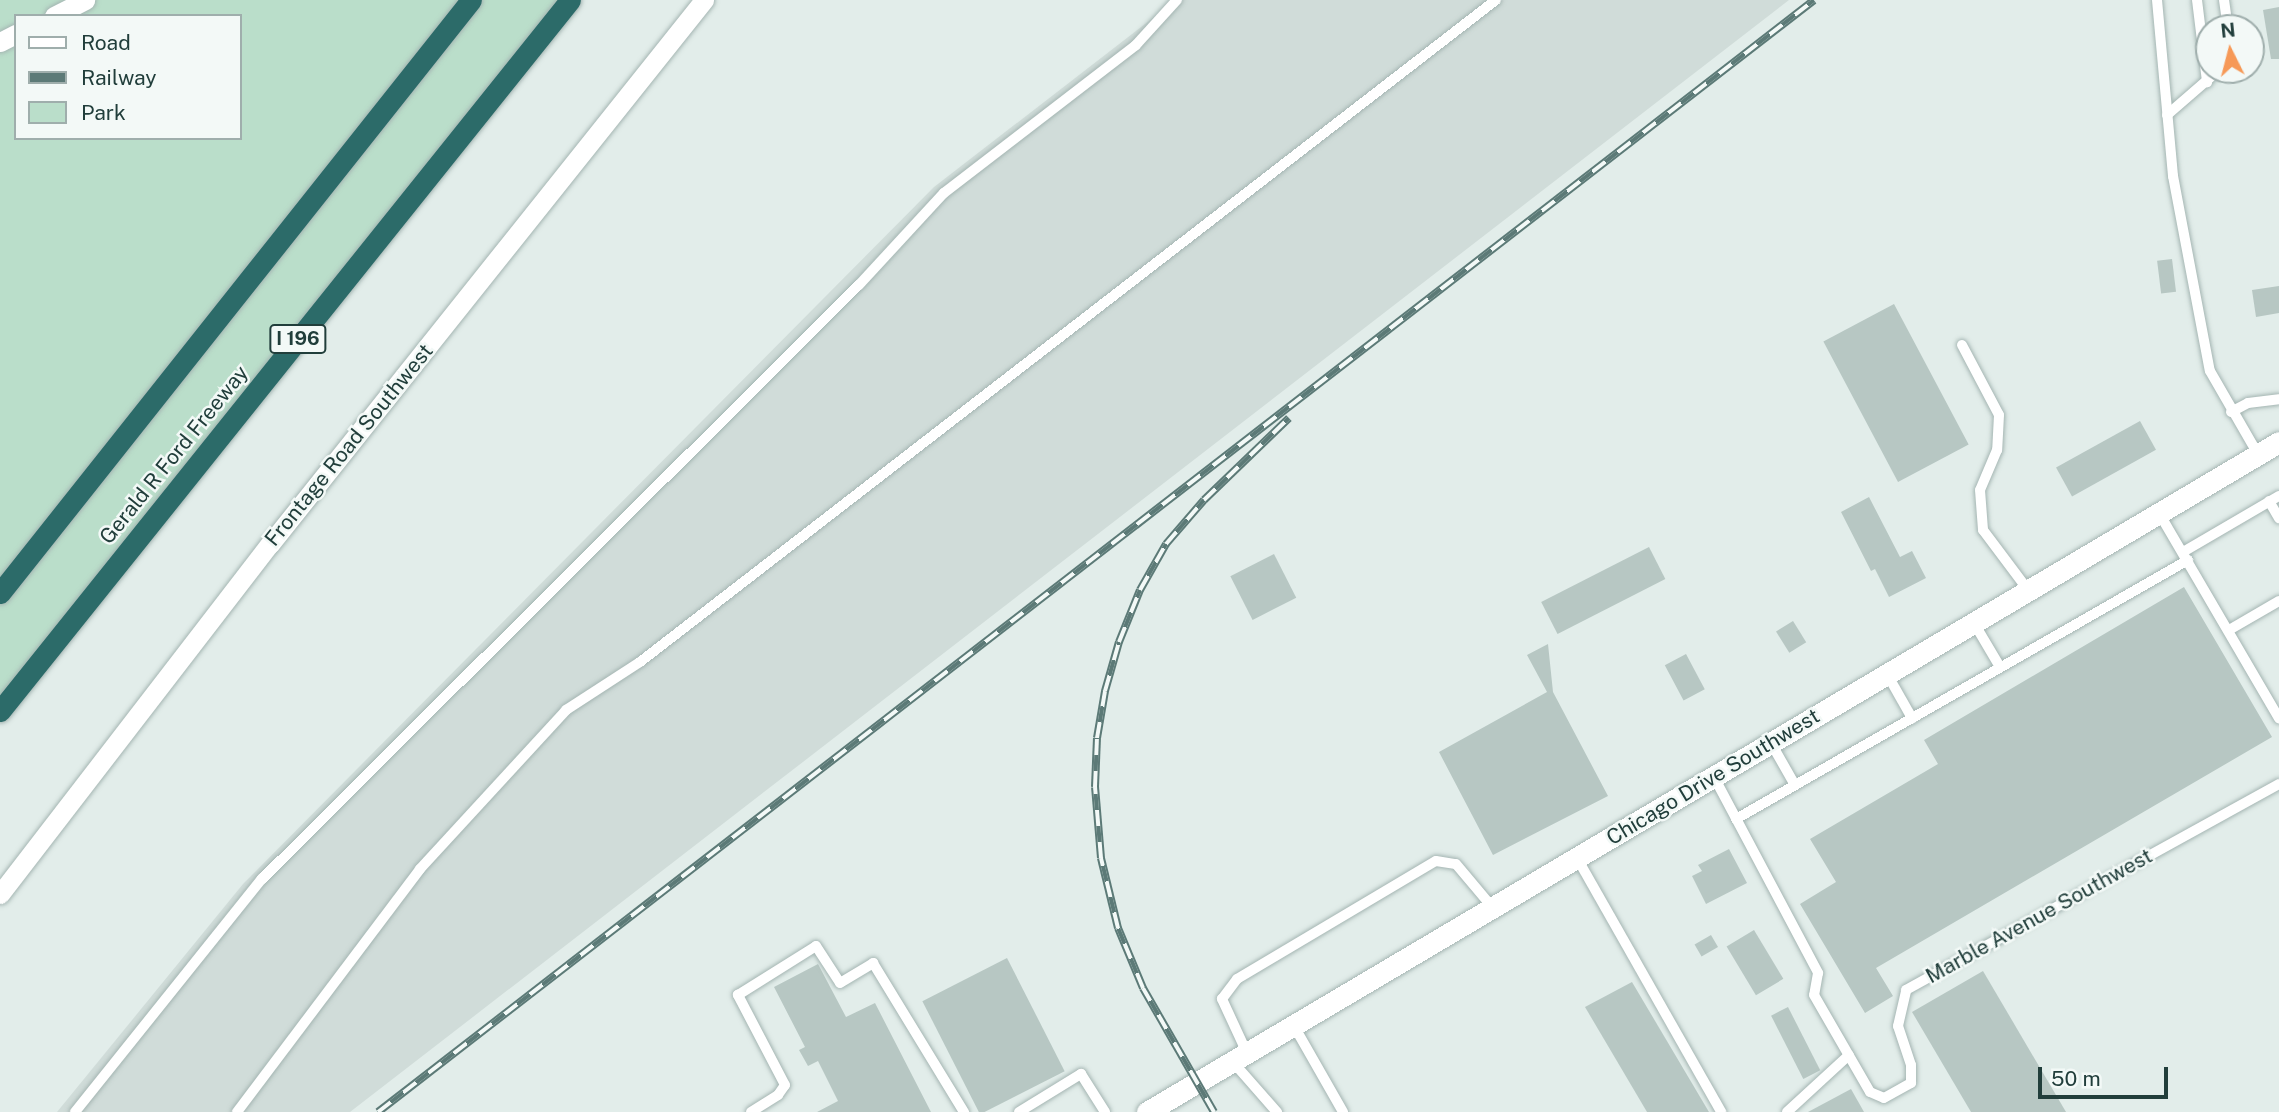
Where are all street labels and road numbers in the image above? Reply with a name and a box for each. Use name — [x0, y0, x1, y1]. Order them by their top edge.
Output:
road number: I 196 — [268, 324, 328, 354]
street label: Frontage Road Southwest — [260, 339, 438, 551]
street label: Gerald R Ford Freeway — [94, 361, 254, 549]
street label: Chicago Drive Southwest — [1602, 703, 1824, 851]
street label: Marble Avenue Southwest — [1921, 843, 2157, 989]

